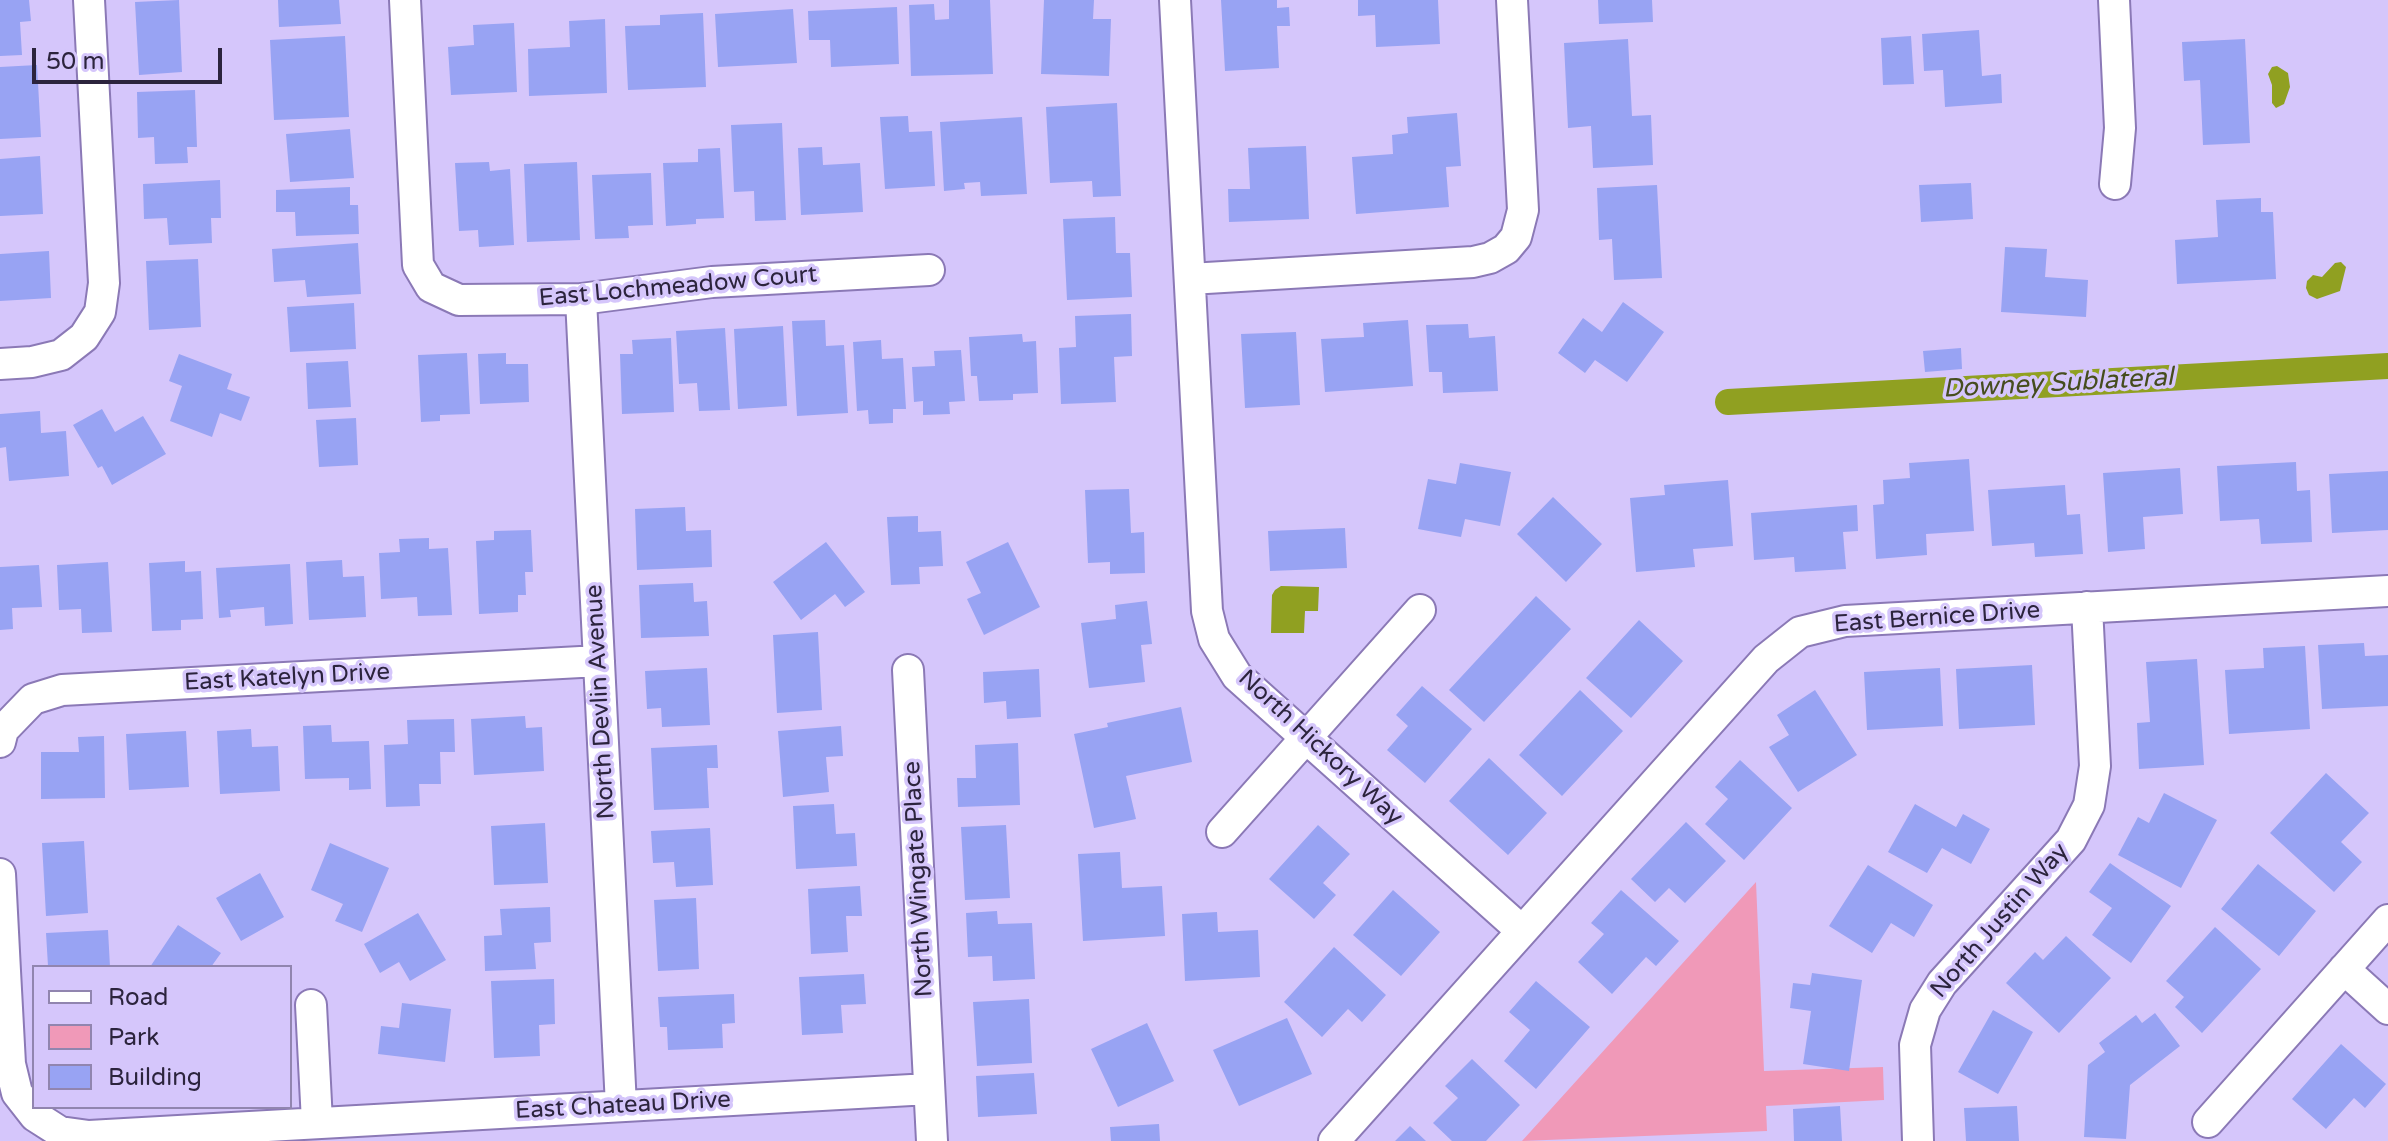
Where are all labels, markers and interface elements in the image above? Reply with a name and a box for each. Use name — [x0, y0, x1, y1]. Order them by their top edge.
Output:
scale bar — [36, 32, 226, 82]
text: 50 m — [46, 47, 104, 76]
street label: East Lochmeadow Court — [538, 260, 818, 314]
water label: Downey Sublateral — [1942, 362, 2174, 406]
street label: North Devlin Avenue — [580, 584, 622, 820]
street label: East Bernice Drive — [1833, 596, 2041, 640]
street label: East Katelyn Drive — [183, 658, 391, 698]
street label: North Hickory Way — [1232, 664, 1408, 832]
street label: North Wingate Place — [898, 760, 940, 998]
street label: North Justin Way — [1925, 838, 2075, 1004]
legend — [32, 965, 292, 1109]
text: Road — [108, 983, 168, 1012]
text: Park — [108, 1023, 159, 1052]
text: Building — [108, 1063, 202, 1092]
street label: East Chateau Drive — [514, 1086, 732, 1126]

